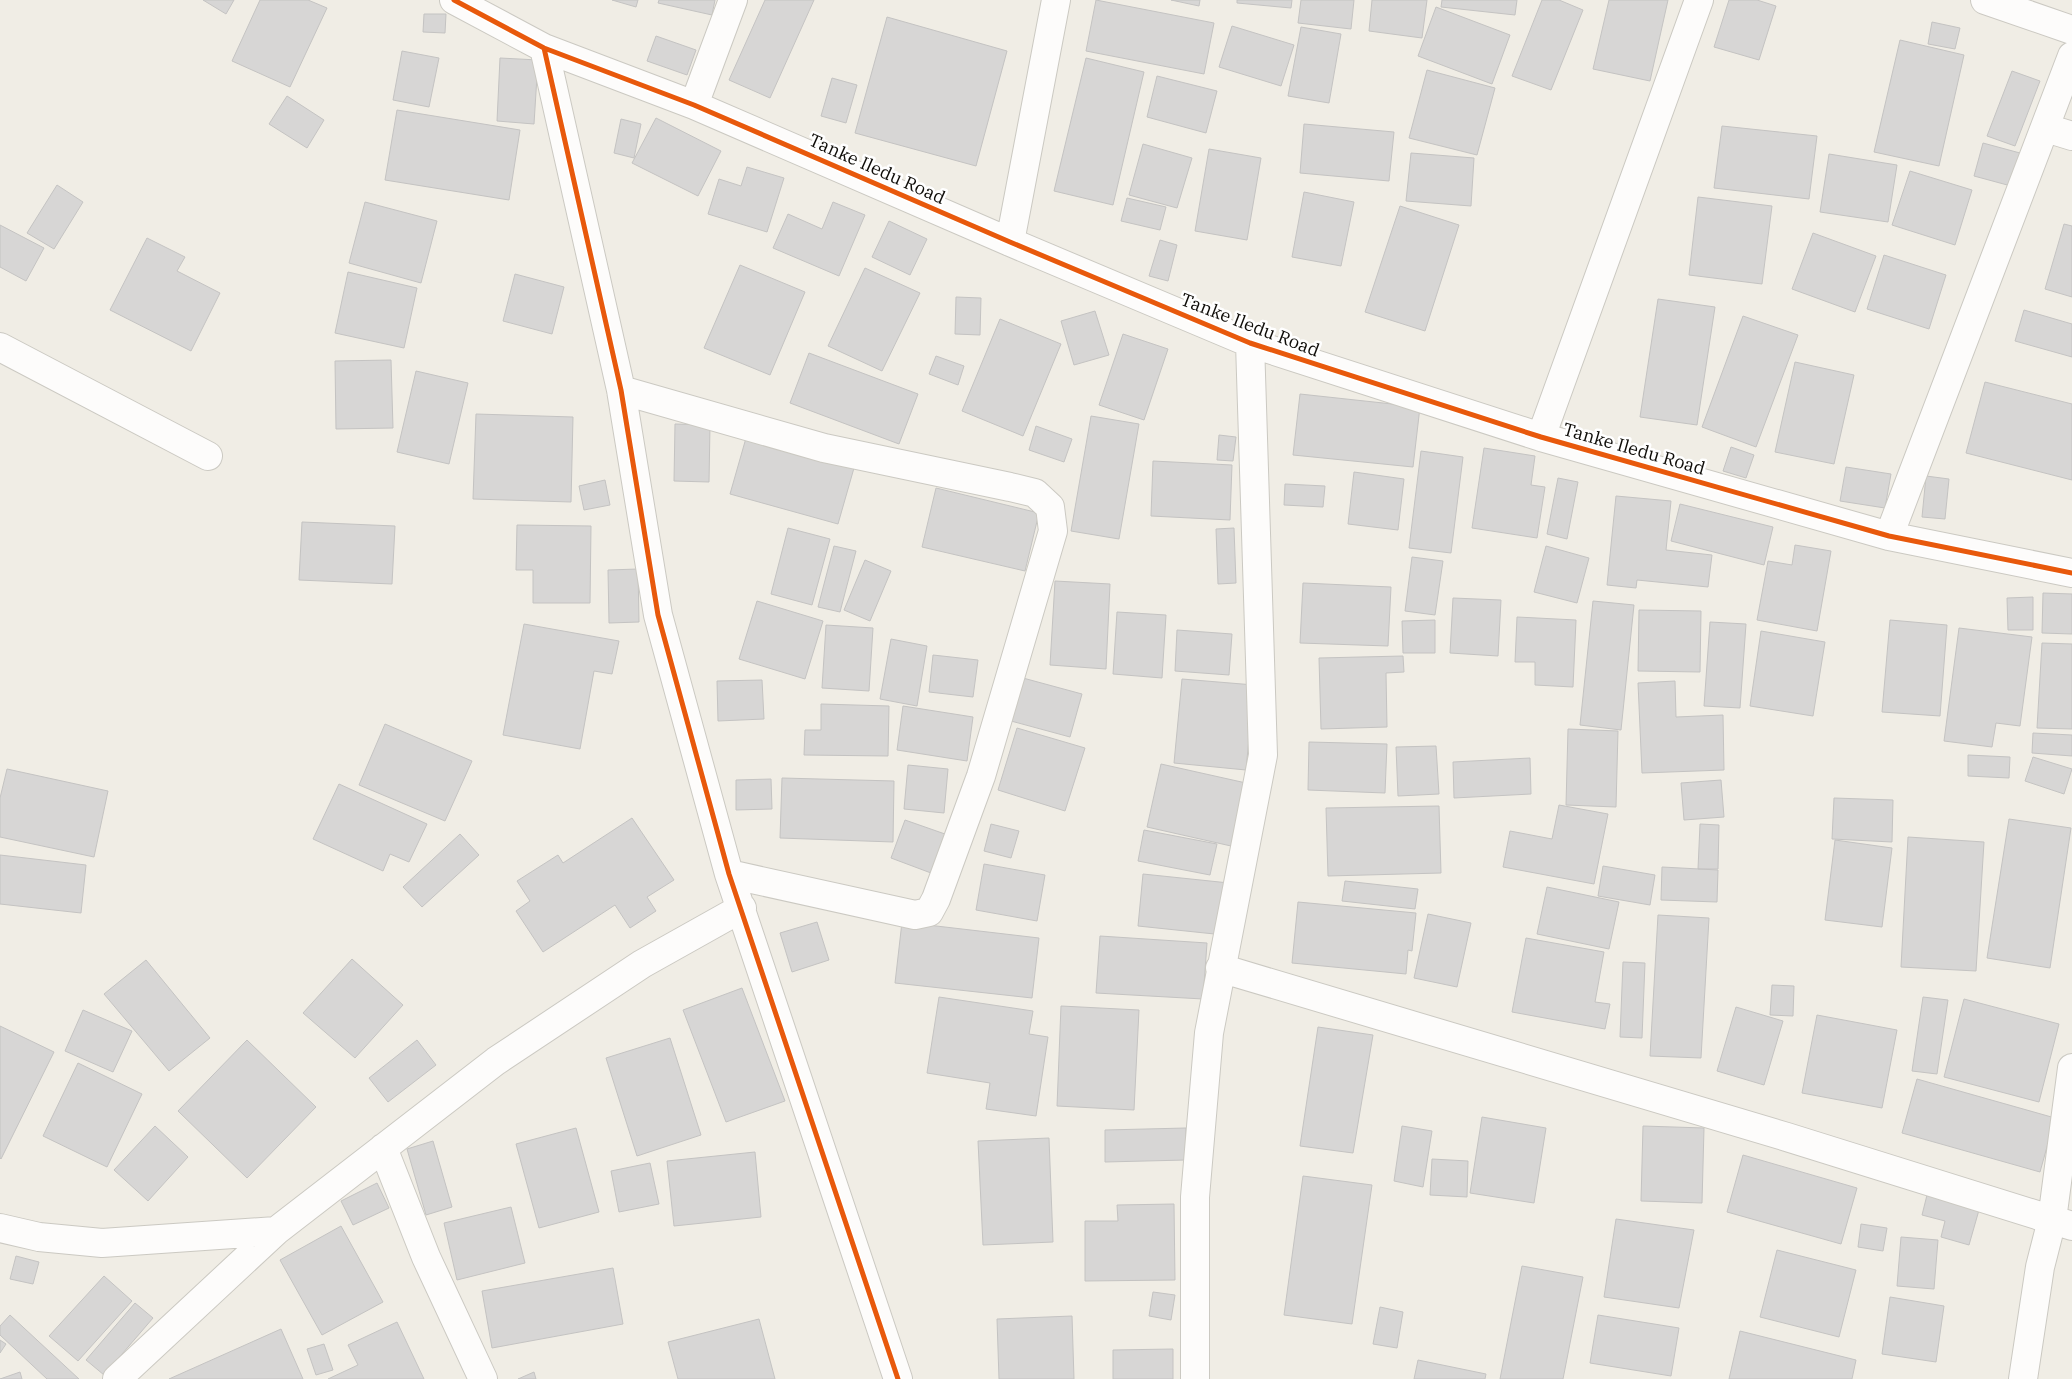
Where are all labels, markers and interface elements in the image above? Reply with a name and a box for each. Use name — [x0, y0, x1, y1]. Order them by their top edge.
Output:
street label: Tanke Iledu Road — [805, 128, 949, 209]
street label: Tanke Iledu Road — [1177, 287, 1323, 362]
street label: Tanke Iledu Road — [1560, 417, 1708, 480]

